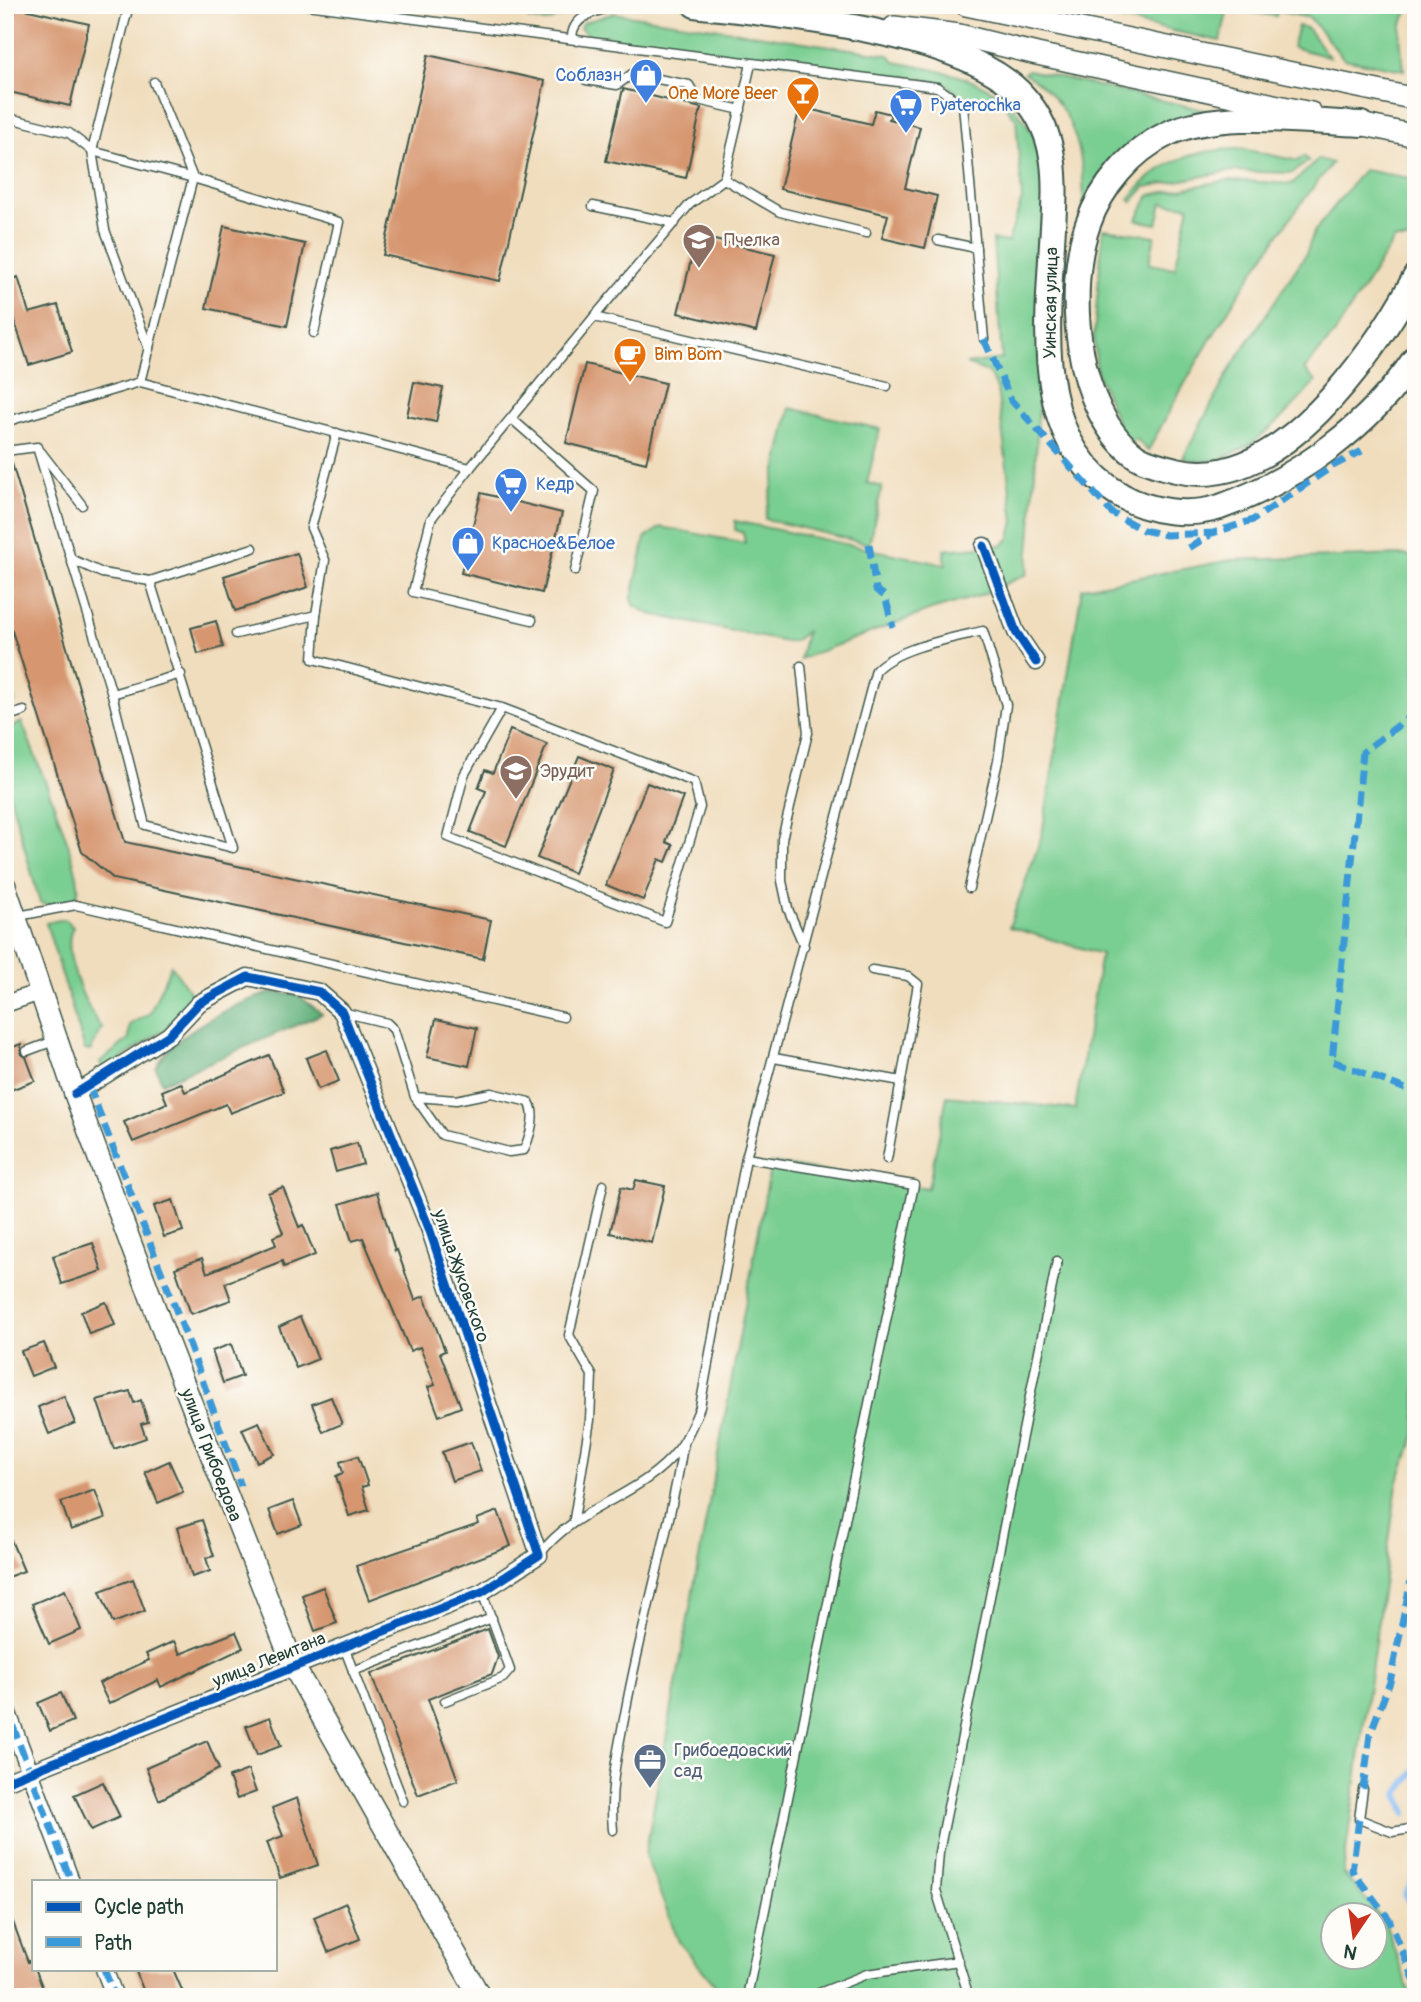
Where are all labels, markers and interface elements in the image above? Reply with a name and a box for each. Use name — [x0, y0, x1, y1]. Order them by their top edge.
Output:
shop icon: Соблазн — [627, 56, 665, 105]
place label: Соблазн — [555, 64, 622, 87]
bar icon: One More Beer — [784, 74, 822, 123]
place label: One More Beer — [668, 82, 779, 105]
supermarket icon: Pyaterochka — [887, 86, 925, 135]
place label: Pyaterochka — [930, 94, 1021, 117]
school or university icon: Пчелка — [680, 221, 718, 270]
place label: Пчелка — [724, 229, 780, 252]
street label: Уинская улица — [1039, 247, 1063, 359]
cafe icon: Bim Bom — [611, 335, 649, 384]
place label: Bim Bom — [654, 343, 722, 366]
supermarket icon: Кедр — [492, 465, 530, 514]
place label: Кедр — [536, 473, 575, 496]
shop icon: Красное&Белое — [449, 524, 487, 573]
place label: Красное&Белое — [492, 532, 615, 555]
school or university icon: Эрудит — [497, 752, 535, 801]
place label: Эрудит — [540, 760, 595, 783]
street label: улица Жуковского — [427, 1206, 495, 1346]
street label: улица Грибоедова — [175, 1384, 247, 1525]
street label: улица Левитана — [208, 1627, 329, 1694]
place label: Грибоедовский сад — [674, 1739, 792, 1783]
office icon: Грибоедовский сад — [631, 1741, 669, 1790]
legend — [32, 1880, 276, 1970]
text: Cycle path — [94, 1894, 184, 1921]
north arrow — [1320, 1900, 1390, 1970]
text: Path — [94, 1930, 132, 1957]
text: N — [1341, 1938, 1359, 1965]

